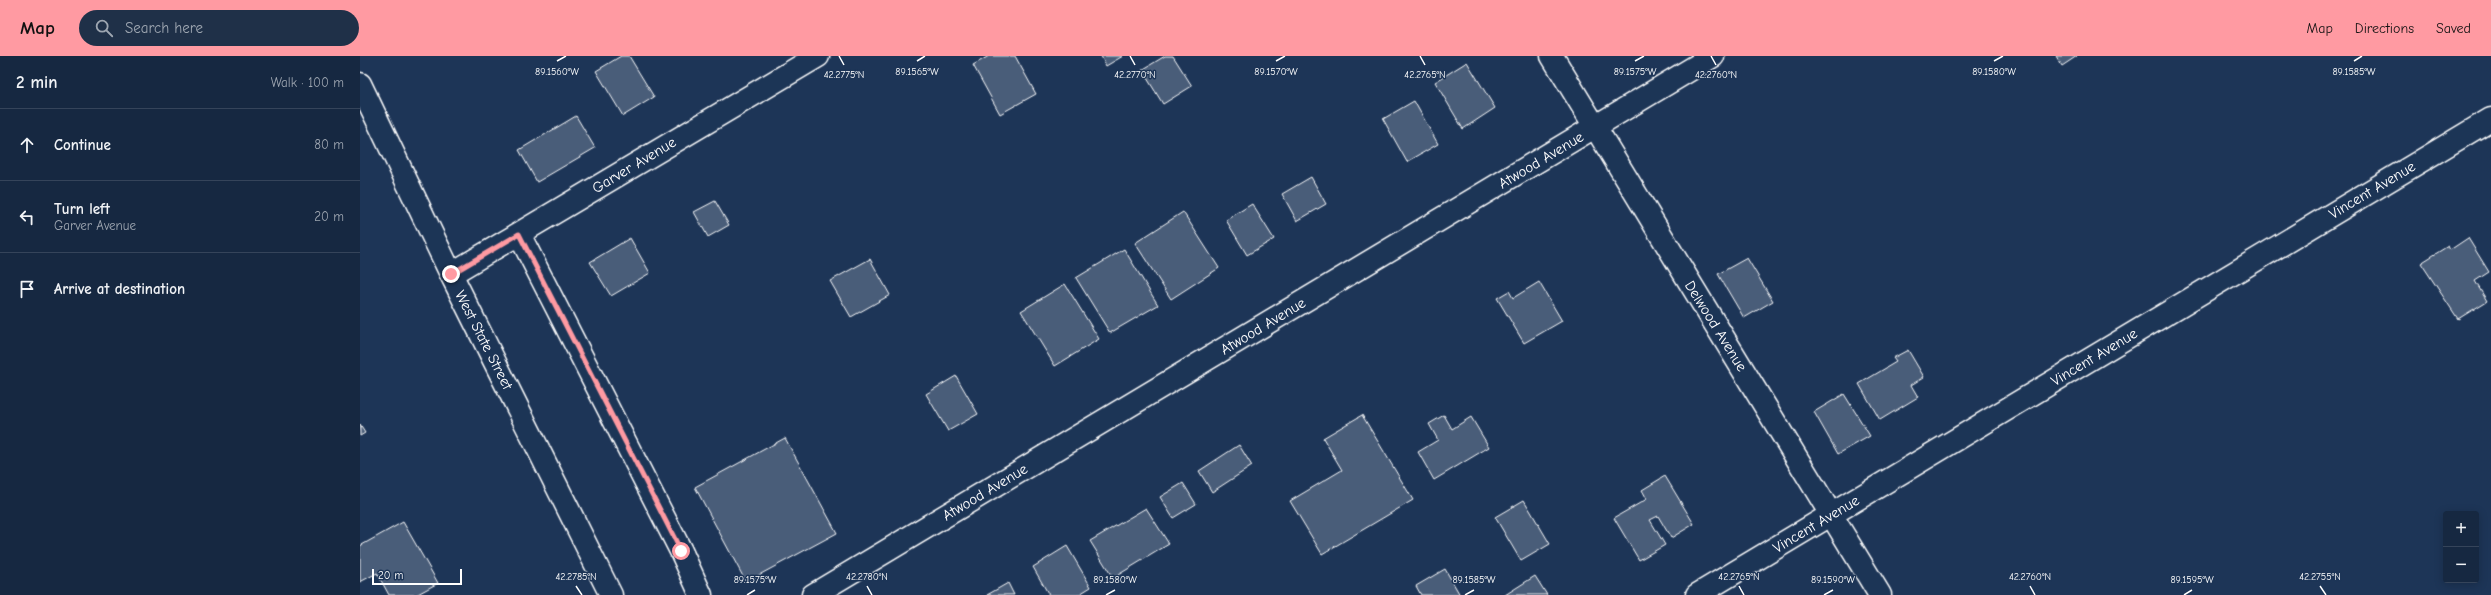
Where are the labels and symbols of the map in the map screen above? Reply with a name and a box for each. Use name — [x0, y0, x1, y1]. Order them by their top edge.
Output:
text: 89.1560°W — [535, 66, 579, 78]
text: 89.1565°W — [895, 66, 939, 78]
text: 89.1570°W — [1254, 66, 1298, 78]
text: 89.1575°W — [1614, 66, 1657, 78]
text: 89.1580°W — [1972, 66, 2016, 78]
text: 89.1585°W — [2332, 66, 2376, 78]
text: 42.2775°N — [824, 69, 864, 81]
text: 42.2770°N — [1114, 69, 1156, 81]
text: 42.2765°N — [1404, 69, 1446, 81]
text: 42.2760°N — [1695, 69, 1737, 81]
street label: Atwood Avenue — [1495, 127, 1587, 192]
street label: Garver Avenue — [589, 133, 680, 197]
street label: Vincent Avenue — [2325, 157, 2419, 223]
route end — [442, 265, 460, 283]
street label: Delwood Avenue — [1681, 277, 1751, 375]
street label: West State Street — [451, 287, 517, 393]
street label: Atwood Avenue — [1217, 293, 1309, 358]
street label: Vincent Avenue — [2047, 324, 2141, 390]
street label: Atwood Avenue — [939, 459, 1031, 524]
street label: Vincent Avenue — [1769, 491, 1863, 557]
route start — [672, 542, 690, 560]
scale bar — [372, 567, 462, 586]
text: 42.2785°N — [555, 571, 597, 583]
text: 42.2780°N — [846, 571, 888, 583]
text: 42.2765°N — [1718, 571, 1760, 583]
text: 42.2760°N — [2009, 571, 2051, 583]
text: 42.2755°N — [2299, 571, 2341, 583]
text: 89.1575°W — [734, 574, 777, 586]
text: 89.1580°W — [1093, 574, 1137, 586]
text: 89.1585°W — [1452, 574, 1496, 586]
text: 89.1590°W — [1811, 574, 1855, 586]
text: 89.1595°W — [2170, 574, 2214, 586]

